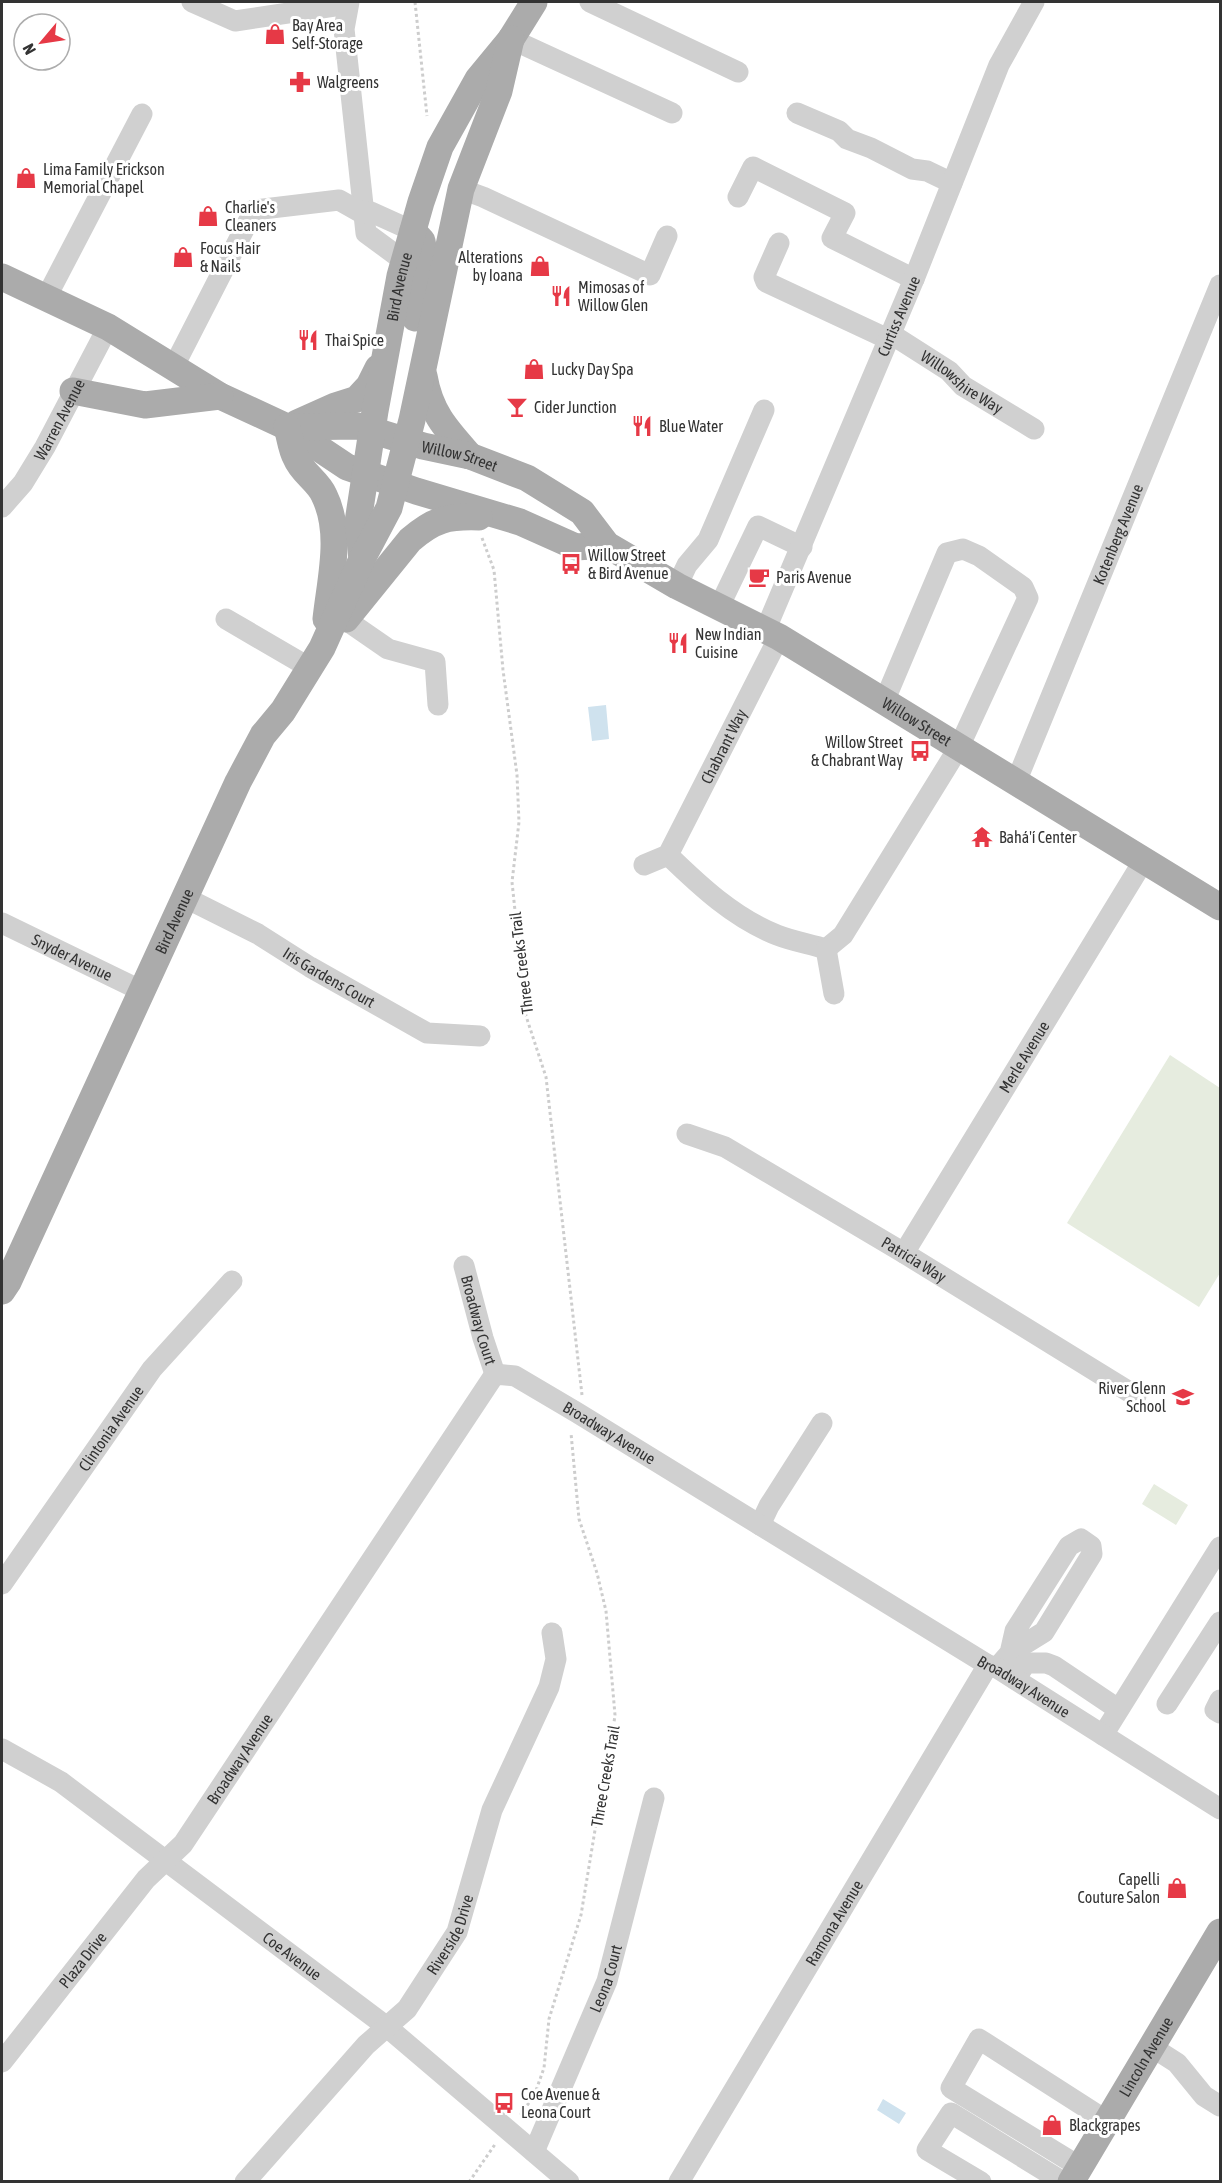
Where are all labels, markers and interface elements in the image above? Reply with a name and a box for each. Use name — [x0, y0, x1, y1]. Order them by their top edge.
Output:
north arrow — [12, 12, 72, 72]
place label: Bay Area Self-Storage — [292, 16, 363, 53]
shop icon: Bay Area Self-Storage — [263, 22, 287, 46]
text: N — [19, 41, 39, 58]
pharmacy icon: Walgreens — [288, 70, 312, 94]
place label: Walgreens — [317, 73, 379, 92]
place label: Lima Family Erickson Memorial Chapel — [43, 160, 165, 197]
shop icon: Lima Family Erickson Memorial Chapel — [14, 166, 38, 190]
place label: Charlie's Cleaners — [225, 198, 277, 234]
shop icon: Charlie's Cleaners — [196, 204, 220, 228]
place label: Focus Hair & Nails — [200, 239, 261, 275]
shop icon: Focus Hair & Nails — [171, 245, 195, 269]
place label: Alterations by Ioana — [458, 248, 523, 285]
street label: Bird Avenue — [383, 250, 415, 323]
shop icon: Alterations by Ioana — [528, 254, 552, 278]
street label: Curtiss Avenue — [873, 273, 923, 359]
place label: Mimosas of Willow Glen — [578, 278, 648, 314]
restaurant icon: Mimosas of Willow Glen — [549, 284, 573, 308]
restaurant icon: Thai Spice — [296, 328, 320, 352]
place label: Thai Spice — [325, 331, 384, 350]
street label: Willowshire Way — [918, 347, 1007, 418]
shop icon: Lucky Day Spa — [522, 357, 546, 381]
place label: Lucky Day Spa — [551, 360, 634, 379]
street label: Warren Avenue — [30, 376, 88, 464]
bar icon: Cider Junction — [505, 395, 529, 419]
place label: Cider Junction — [534, 398, 617, 416]
restaurant icon: Blue Water — [630, 414, 654, 438]
place label: Blue Water — [659, 417, 723, 435]
street label: Willow Street — [420, 437, 501, 475]
street label: Kotenberg Avenue — [1089, 481, 1146, 587]
place label: Willow Street & Bird Avenue — [588, 546, 669, 582]
bus stop icon: Willow Street & Bird Avenue — [559, 552, 583, 576]
cafe icon: Paris Avenue — [747, 565, 771, 589]
place label: Paris Avenue — [776, 568, 852, 586]
place label: New Indian Cuisine — [695, 625, 762, 661]
restaurant icon: New Indian Cuisine — [666, 631, 690, 655]
street label: Willow Street — [879, 693, 955, 750]
street label: Chabrant Way — [697, 705, 751, 787]
place label: Willow Street & Chabrant Way — [811, 733, 903, 770]
bus stop icon: Willow Street & Chabrant Way — [908, 739, 932, 763]
temple icon: Bahá'í Center — [970, 825, 994, 849]
place label: Bahá'í Center — [999, 828, 1077, 846]
street label: Bird Avenue — [151, 886, 197, 957]
street label: Three Creeks Trail — [506, 910, 536, 1015]
street label: Snyder Avenue — [29, 930, 115, 984]
street label: Iris Gardens Court — [280, 943, 379, 1011]
street label: Merle Avenue — [995, 1018, 1053, 1096]
street label: Patricia Way — [878, 1233, 950, 1287]
street label: Broadway Court — [458, 1273, 500, 1367]
place label: River Glenn School — [1098, 1379, 1167, 1415]
street label: Clintonia Avenue — [75, 1382, 147, 1474]
school or university icon: River Glenn School — [1171, 1385, 1195, 1409]
street label: Broadway Avenue — [560, 1397, 659, 1468]
street label: Broadway Avenue — [974, 1652, 1073, 1721]
street label: Broadway Avenue — [203, 1710, 276, 1808]
street label: Three Creeks Trail — [587, 1723, 623, 1828]
place label: Capelli Couture Salon — [1078, 1870, 1160, 1906]
shop icon: Capelli Couture Salon — [1165, 1876, 1189, 1900]
street label: Ramona Avenue — [802, 1877, 866, 1969]
street label: Riverside Drive — [423, 1892, 476, 1978]
street label: Plaza Drive — [55, 1928, 110, 1991]
street label: Coe Avenue — [260, 1928, 325, 1984]
street label: Leona Court — [586, 1942, 625, 2015]
street label: Lincoln Avenue — [1115, 2013, 1176, 2100]
place label: Coe Avenue & Leona Court — [521, 2085, 601, 2121]
bus stop icon: Coe Avenue & Leona Court — [492, 2091, 516, 2115]
shop icon: Blackgrapes — [1040, 2113, 1064, 2137]
place label: Blackgrapes — [1069, 2116, 1141, 2135]

